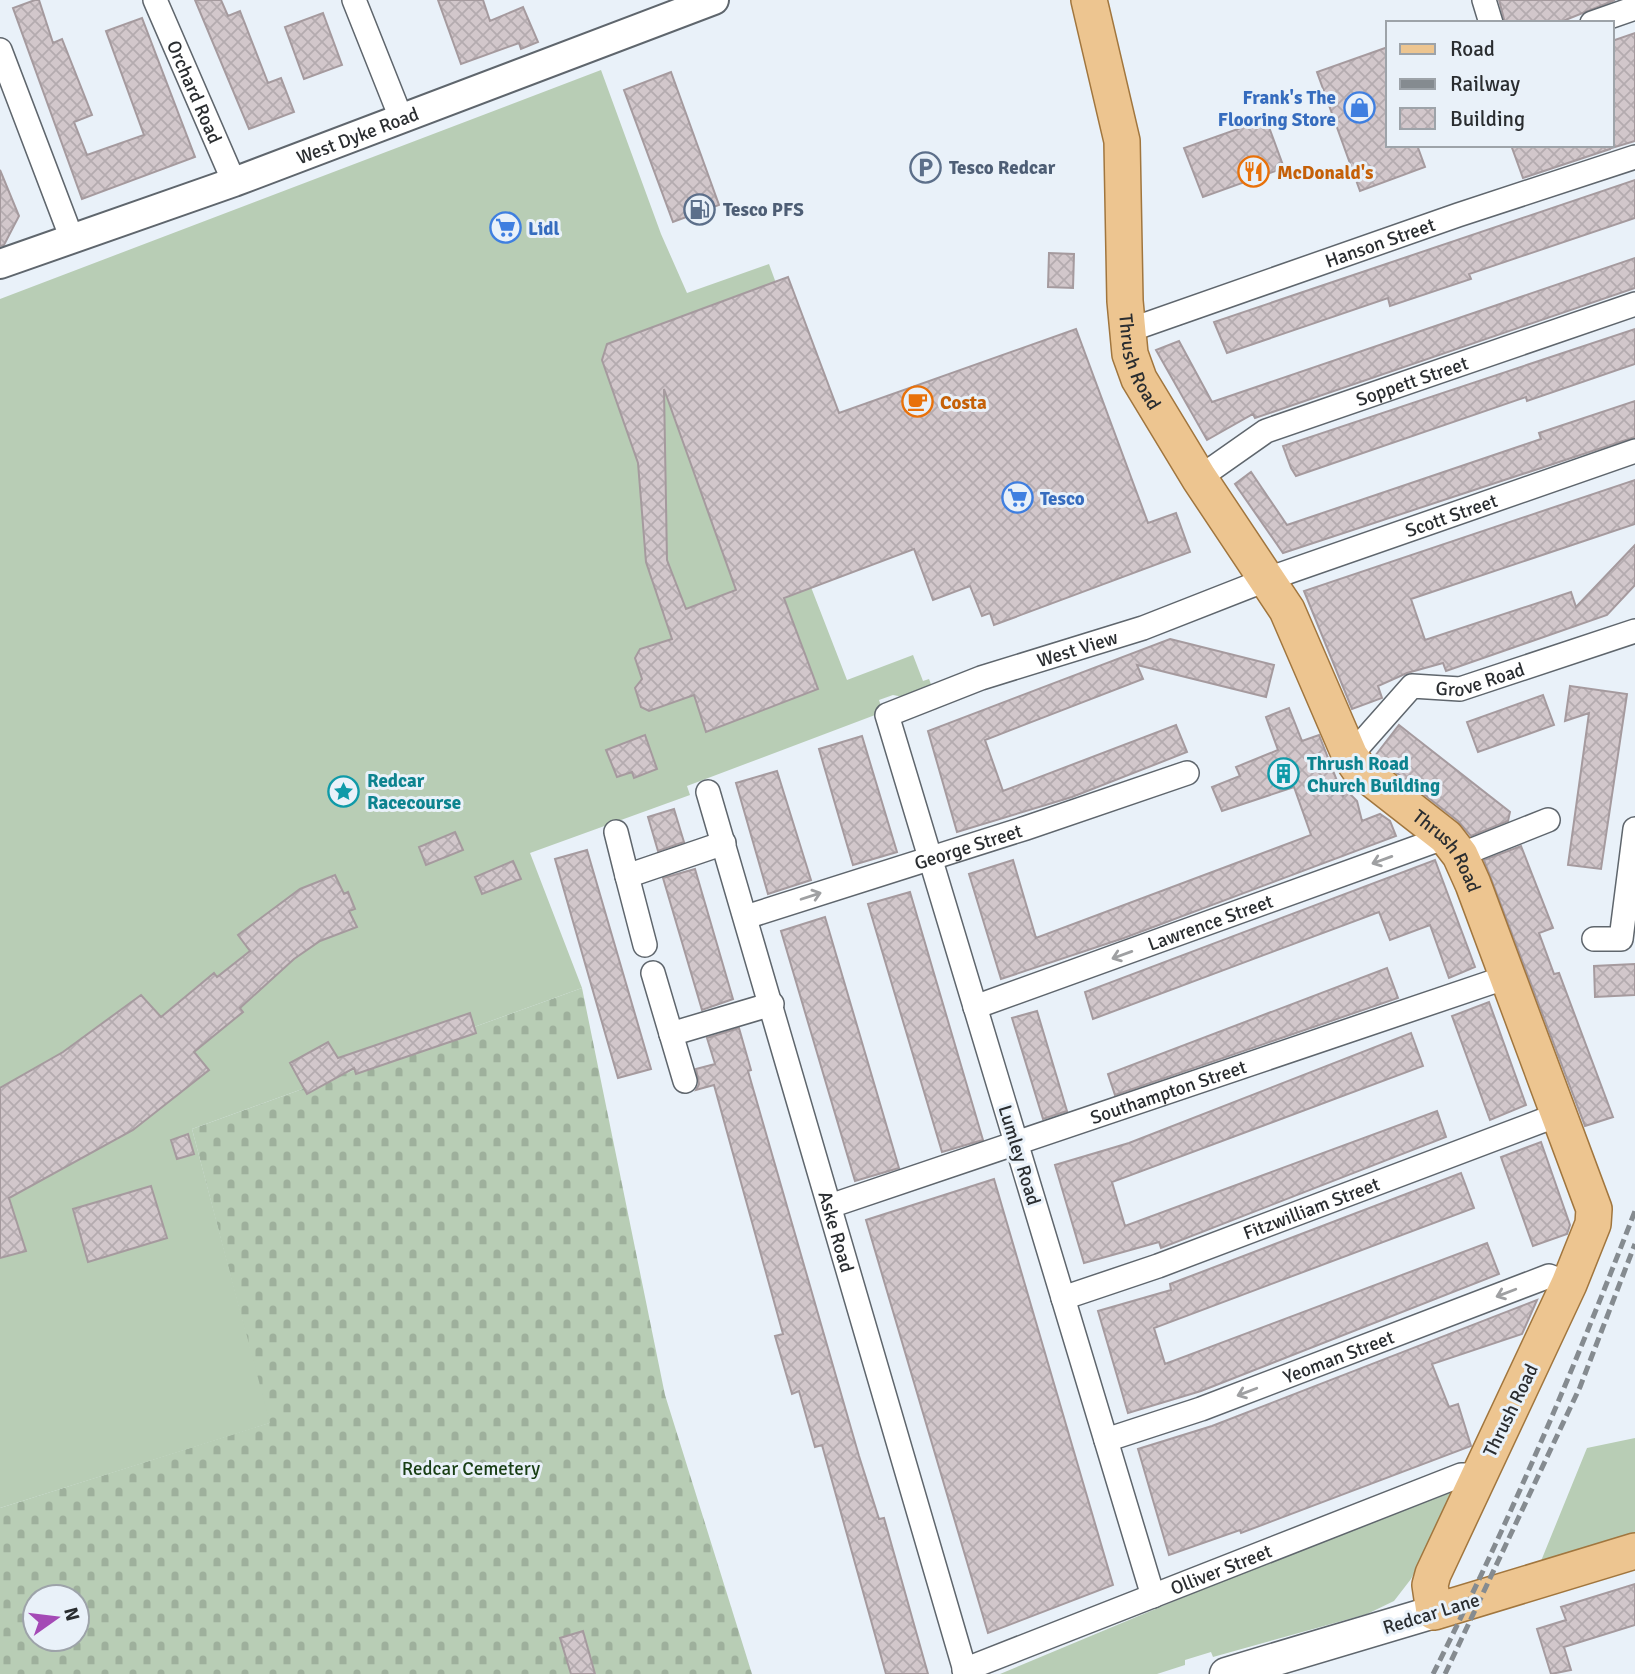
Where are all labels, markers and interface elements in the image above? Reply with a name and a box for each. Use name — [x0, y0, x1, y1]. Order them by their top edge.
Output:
legend — [1386, 21, 1614, 147]
text: Road — [1450, 36, 1495, 62]
street label: Orchard Road — [161, 37, 227, 147]
text: Railway — [1450, 71, 1520, 97]
place label: Frank's The Flooring Store — [1218, 86, 1336, 132]
shop icon: Frank's The Flooring Store — [1342, 91, 1376, 125]
street label: West Dyke Road — [293, 102, 422, 170]
text: Building — [1450, 106, 1525, 132]
parking icon: Tesco Redcar — [909, 150, 943, 184]
restaurant icon: McDonald's — [1237, 155, 1271, 189]
place label: Tesco Redcar — [949, 156, 1056, 180]
place label: McDonald's — [1277, 161, 1373, 185]
fuel station icon: Tesco PFS — [683, 192, 717, 226]
place label: Tesco PFS — [723, 198, 804, 222]
supermarket icon: Lidl — [488, 211, 522, 245]
street label: Hanson Street — [1322, 213, 1439, 274]
place label: Lidl — [528, 217, 560, 241]
street label: Thrush Road — [1113, 313, 1166, 415]
street label: Soppett Street — [1353, 351, 1472, 412]
cafe icon: Costa — [900, 385, 934, 419]
place label: Costa — [940, 391, 987, 415]
supermarket icon: Tesco — [1000, 481, 1034, 515]
place label: Tesco — [1040, 487, 1085, 511]
street label: Scott Street — [1402, 489, 1501, 543]
street label: West View — [1034, 625, 1121, 673]
street label: Grove Road — [1435, 657, 1528, 702]
place label: Thrush Road Church Building — [1307, 752, 1440, 798]
building icon: Thrush Road Church Building — [1267, 757, 1301, 791]
place label: Redcar Racecourse — [367, 769, 461, 815]
place icon: Redcar Racecourse — [327, 774, 361, 808]
street label: Thrush Road — [1408, 805, 1486, 896]
street label: George Street — [911, 819, 1026, 876]
one-way arrow — [1371, 855, 1393, 868]
one-way arrow — [800, 889, 822, 901]
street label: Lawrence Street — [1145, 889, 1277, 957]
one-way arrow — [1111, 950, 1133, 962]
street label: Southampton Street — [1087, 1055, 1250, 1130]
street label: Lumley Road — [992, 1102, 1046, 1208]
street label: Fitzwilliam Street — [1240, 1172, 1383, 1246]
street label: Aske Road — [812, 1188, 859, 1275]
one-way arrow — [1495, 1288, 1517, 1301]
street label: Yeoman Street — [1280, 1325, 1398, 1389]
street label: Thrush Road — [1478, 1360, 1544, 1461]
one-way arrow — [1237, 1386, 1259, 1399]
park label: Redcar Cemetery — [402, 1457, 540, 1481]
street label: Olliver Street — [1167, 1539, 1276, 1601]
north arrow — [21, 1583, 91, 1653]
street label: Redcar Lane — [1380, 1588, 1482, 1640]
text: N — [58, 1605, 85, 1623]

